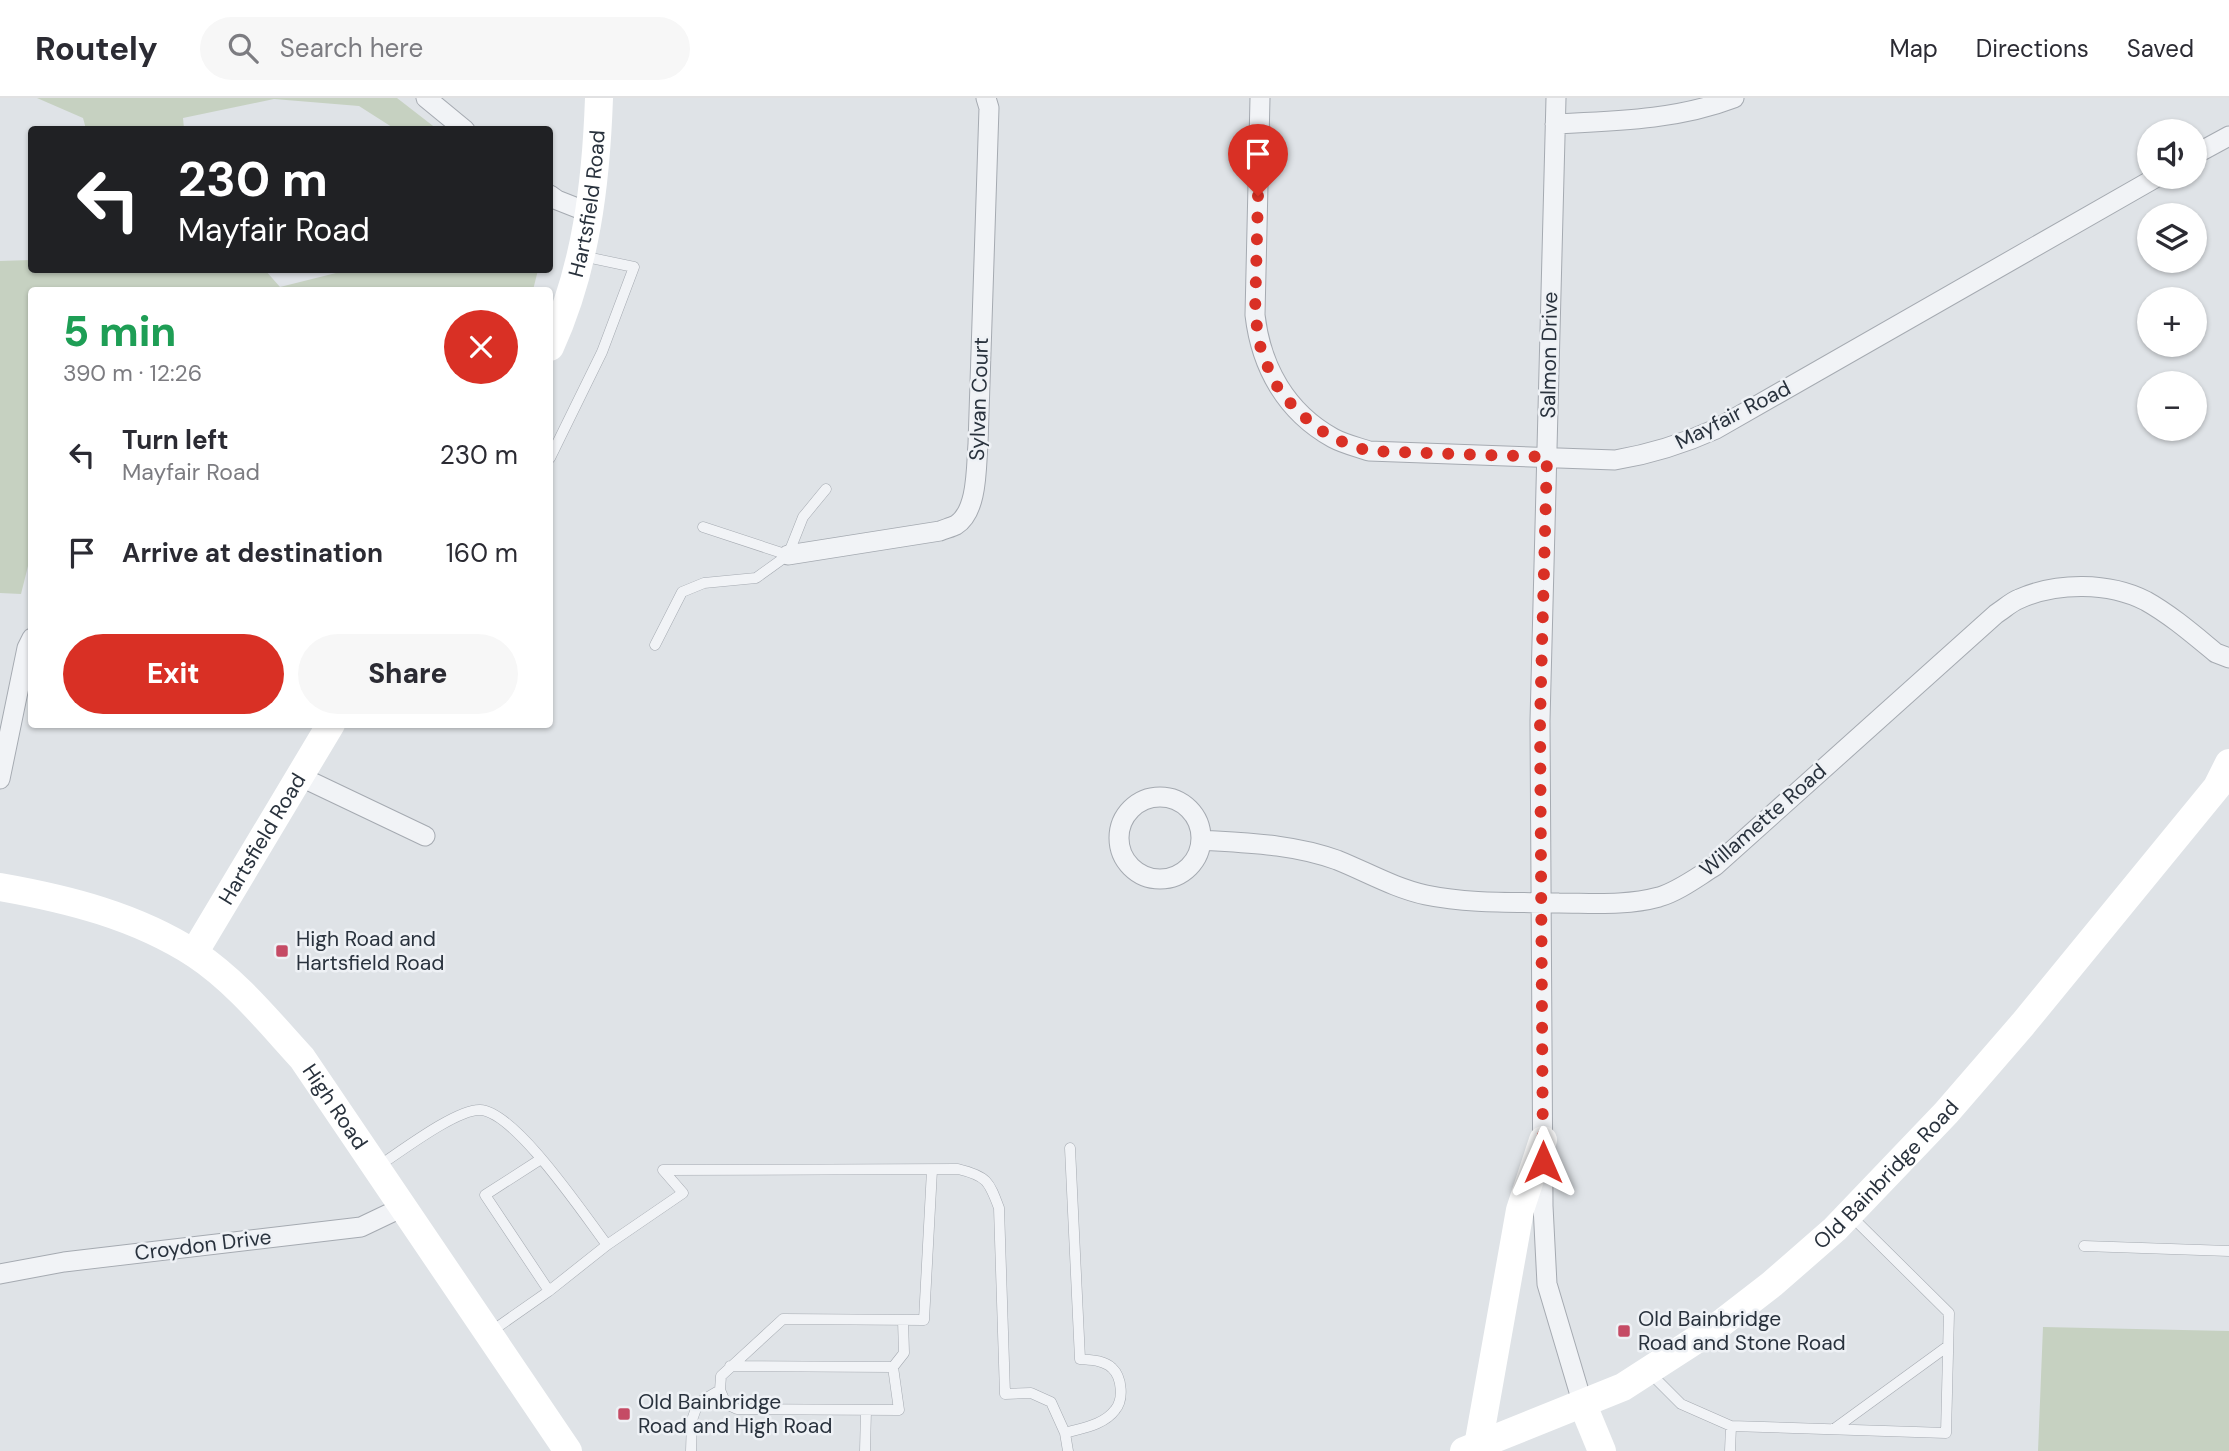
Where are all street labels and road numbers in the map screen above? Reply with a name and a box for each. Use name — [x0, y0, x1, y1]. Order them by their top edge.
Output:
street label: Hartsfield Road — [562, 129, 611, 280]
street label: Salmon Drive — [1534, 291, 1564, 419]
street label: Sylvan Court — [963, 337, 995, 461]
street label: Mayfair Road — [1671, 374, 1795, 456]
street label: Willamette Road — [1694, 757, 1832, 883]
street label: Hartsfield Road — [212, 768, 312, 910]
street label: High Road — [296, 1058, 374, 1155]
street label: Old Bainbridge Road — [1808, 1094, 1965, 1255]
street label: Croydon Drive — [133, 1223, 273, 1267]

